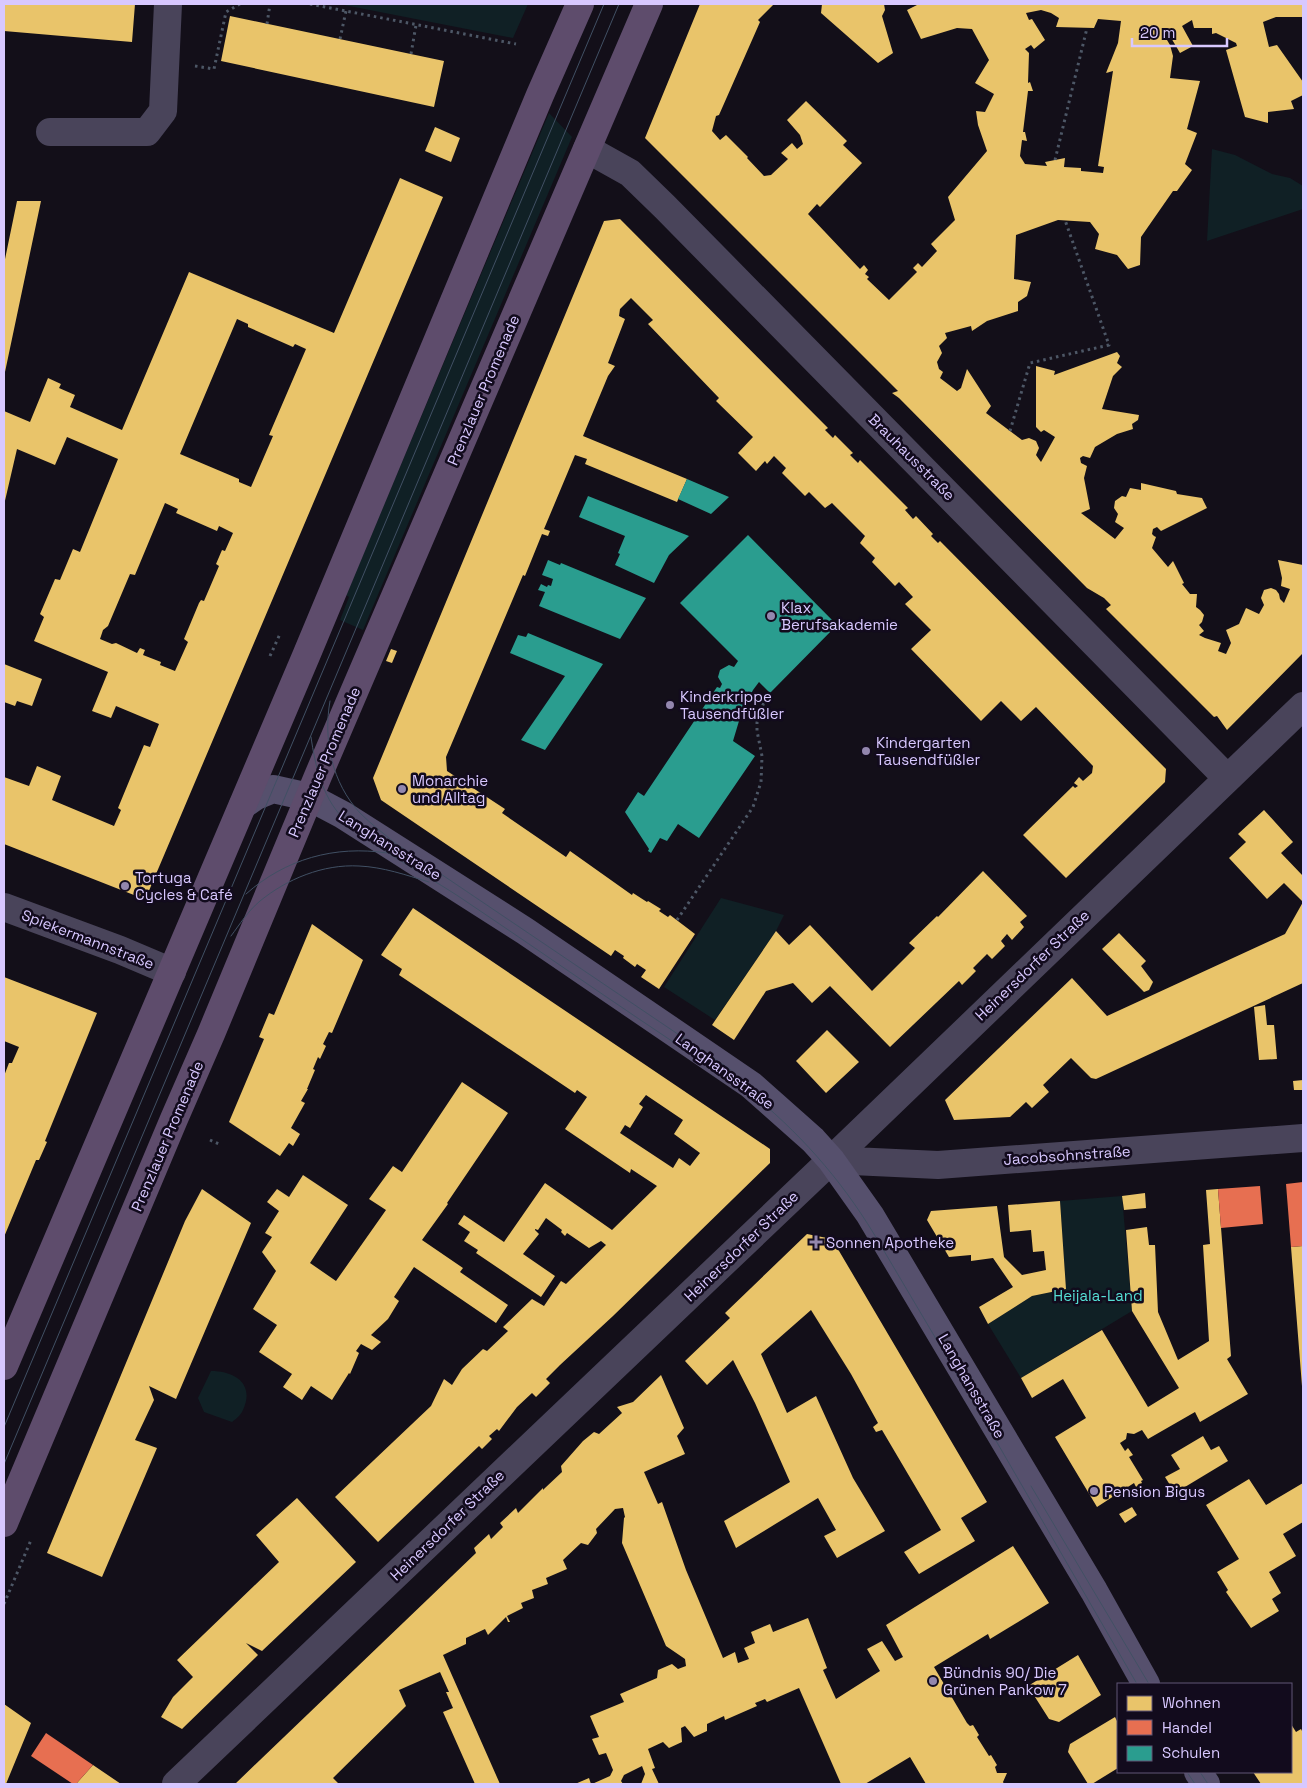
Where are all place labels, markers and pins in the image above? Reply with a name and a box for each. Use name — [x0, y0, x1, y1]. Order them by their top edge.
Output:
place label: Klax Berufsakademie — [781, 598, 898, 634]
marker: Klax Berufsakademie — [765, 610, 777, 622]
place label: Kinderkrippe Tausendfüßler — [680, 687, 785, 723]
marker: Kinderkrippe Tausendfüßler — [664, 699, 676, 711]
place label: Kindergarten Tausendfüßler — [876, 733, 981, 769]
marker: Kindergarten Tausendfüßler — [860, 745, 872, 757]
place label: Monarchie und Alltag — [412, 771, 488, 807]
marker: Monarchie und Alltag — [396, 783, 408, 795]
place label: Tortuga Cycles & Café — [135, 868, 233, 904]
marker: Tortuga Cycles & Café — [119, 880, 131, 892]
place label: Sonnen Apotheke — [826, 1233, 954, 1252]
marker: Sonnen Apotheke — [810, 1236, 822, 1248]
place label: Pension Bigus — [1104, 1482, 1205, 1501]
marker: Pension Bigus — [1088, 1485, 1100, 1497]
place label: Bündnis 90/ Die Grünen Pankow 7 — [943, 1663, 1067, 1699]
marker: Bündnis 90/ Die Grünen Pankow 7 — [927, 1675, 939, 1687]

